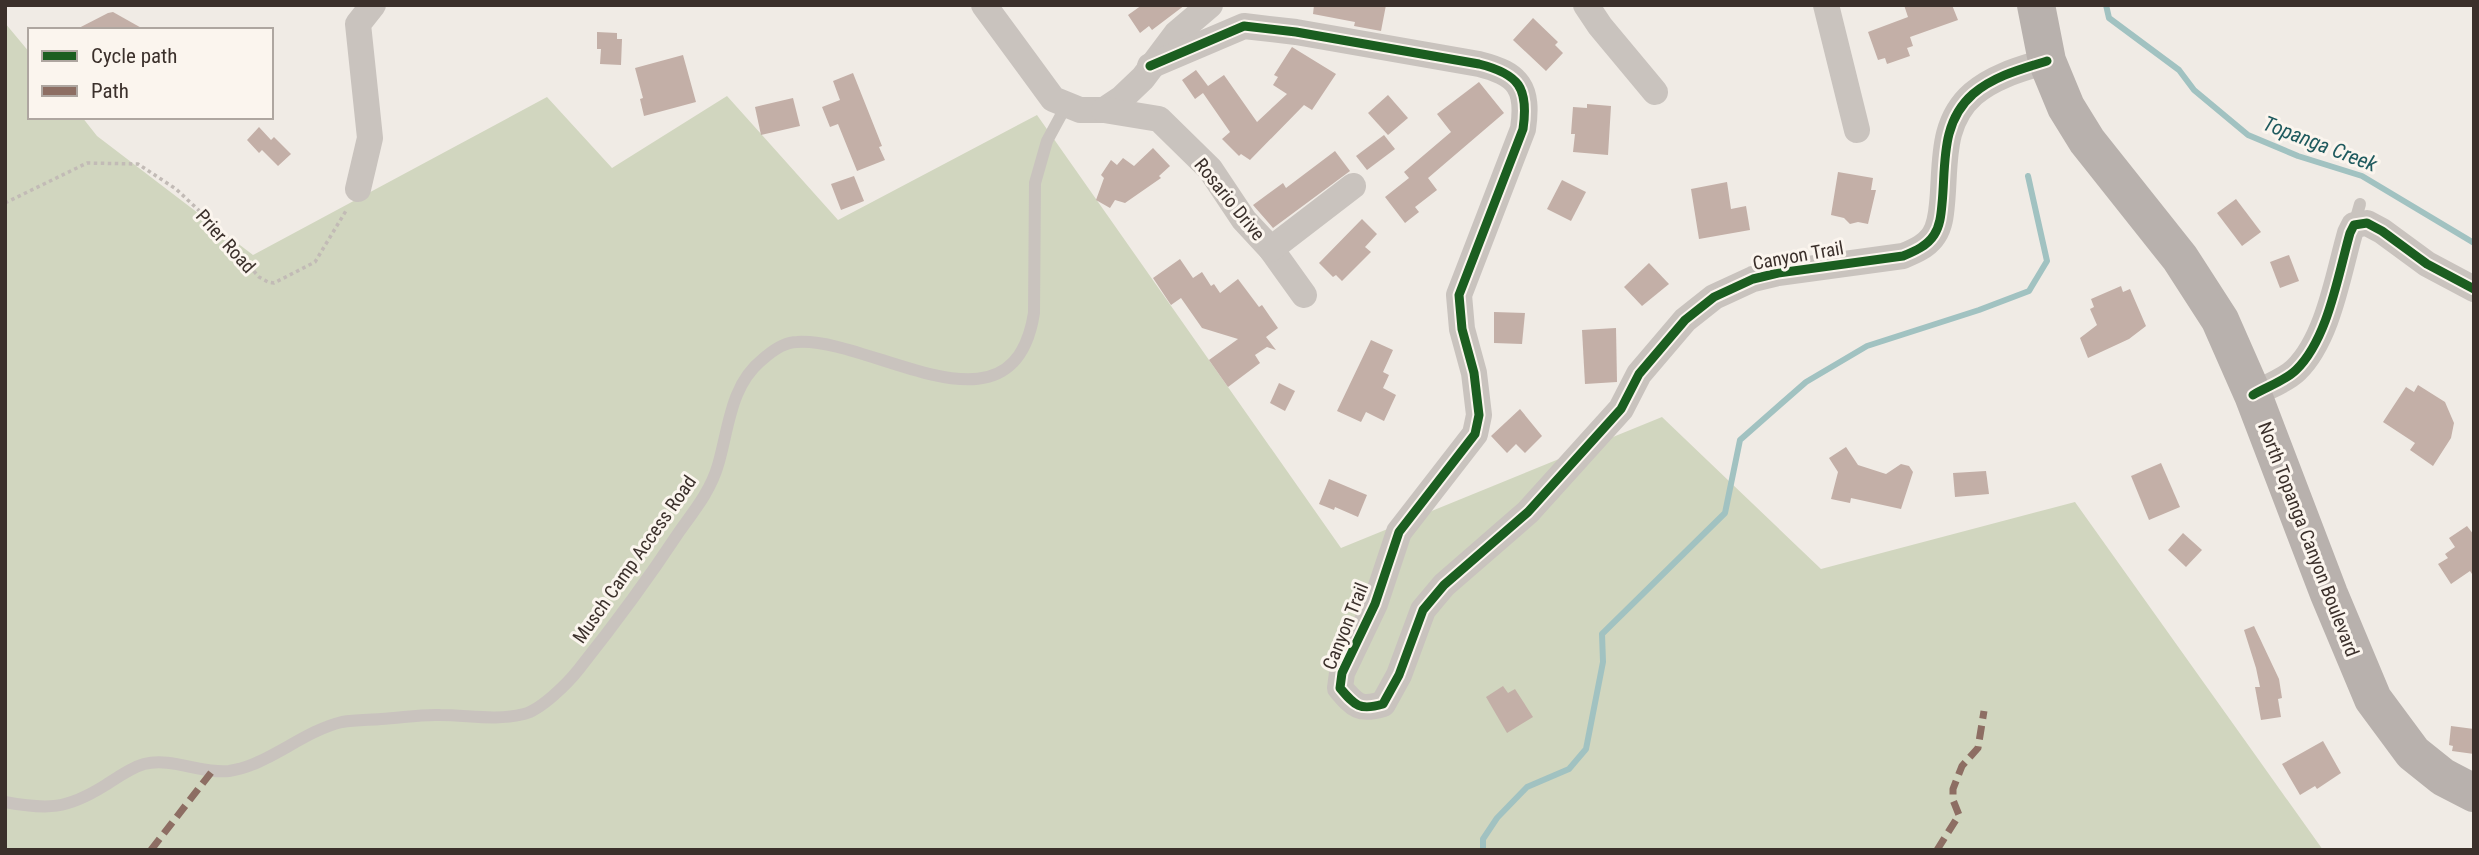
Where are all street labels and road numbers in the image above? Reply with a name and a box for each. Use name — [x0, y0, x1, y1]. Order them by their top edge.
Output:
street label: Rosario Drive — [1189, 153, 1270, 245]
street label: Prier Road — [191, 205, 260, 278]
street label: Canyon Trail — [1751, 236, 1845, 275]
street label: North Topanga Canyon Boulevard — [2253, 419, 2364, 660]
street label: Musch Camp Access Road — [568, 471, 701, 648]
street label: Canyon Trail — [1318, 579, 1373, 673]

